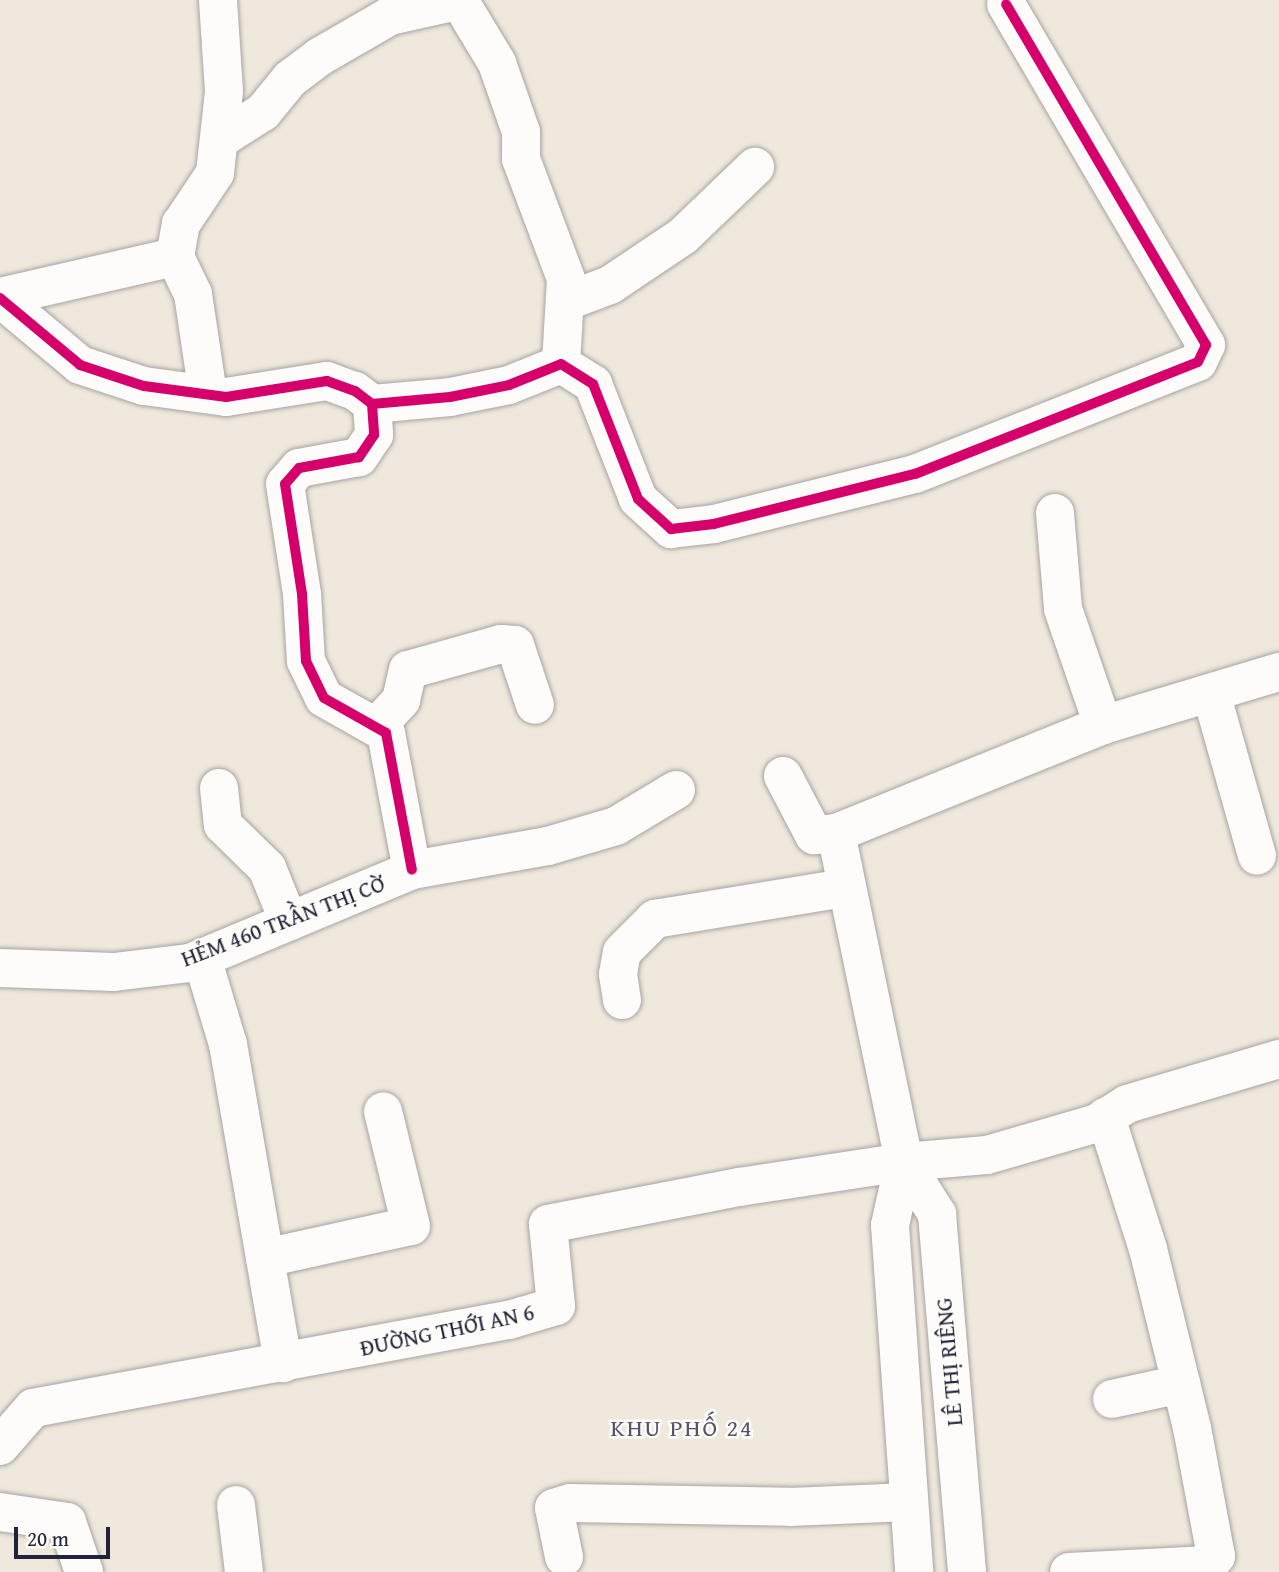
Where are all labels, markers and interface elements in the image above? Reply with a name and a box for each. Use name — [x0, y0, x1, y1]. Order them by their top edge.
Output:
street label: HẺM 460 TRẦN THỊ CỜ — [177, 869, 389, 973]
street label: LÊ THỊ RIÊNG — [930, 1297, 968, 1427]
street label: ĐƯỜNG THỚI AN 6 — [357, 1298, 537, 1362]
district label: KHU PHỐ 24 — [612, 1414, 752, 1442]
scale bar — [18, 1512, 114, 1556]
text: 20 m — [27, 1523, 69, 1554]

